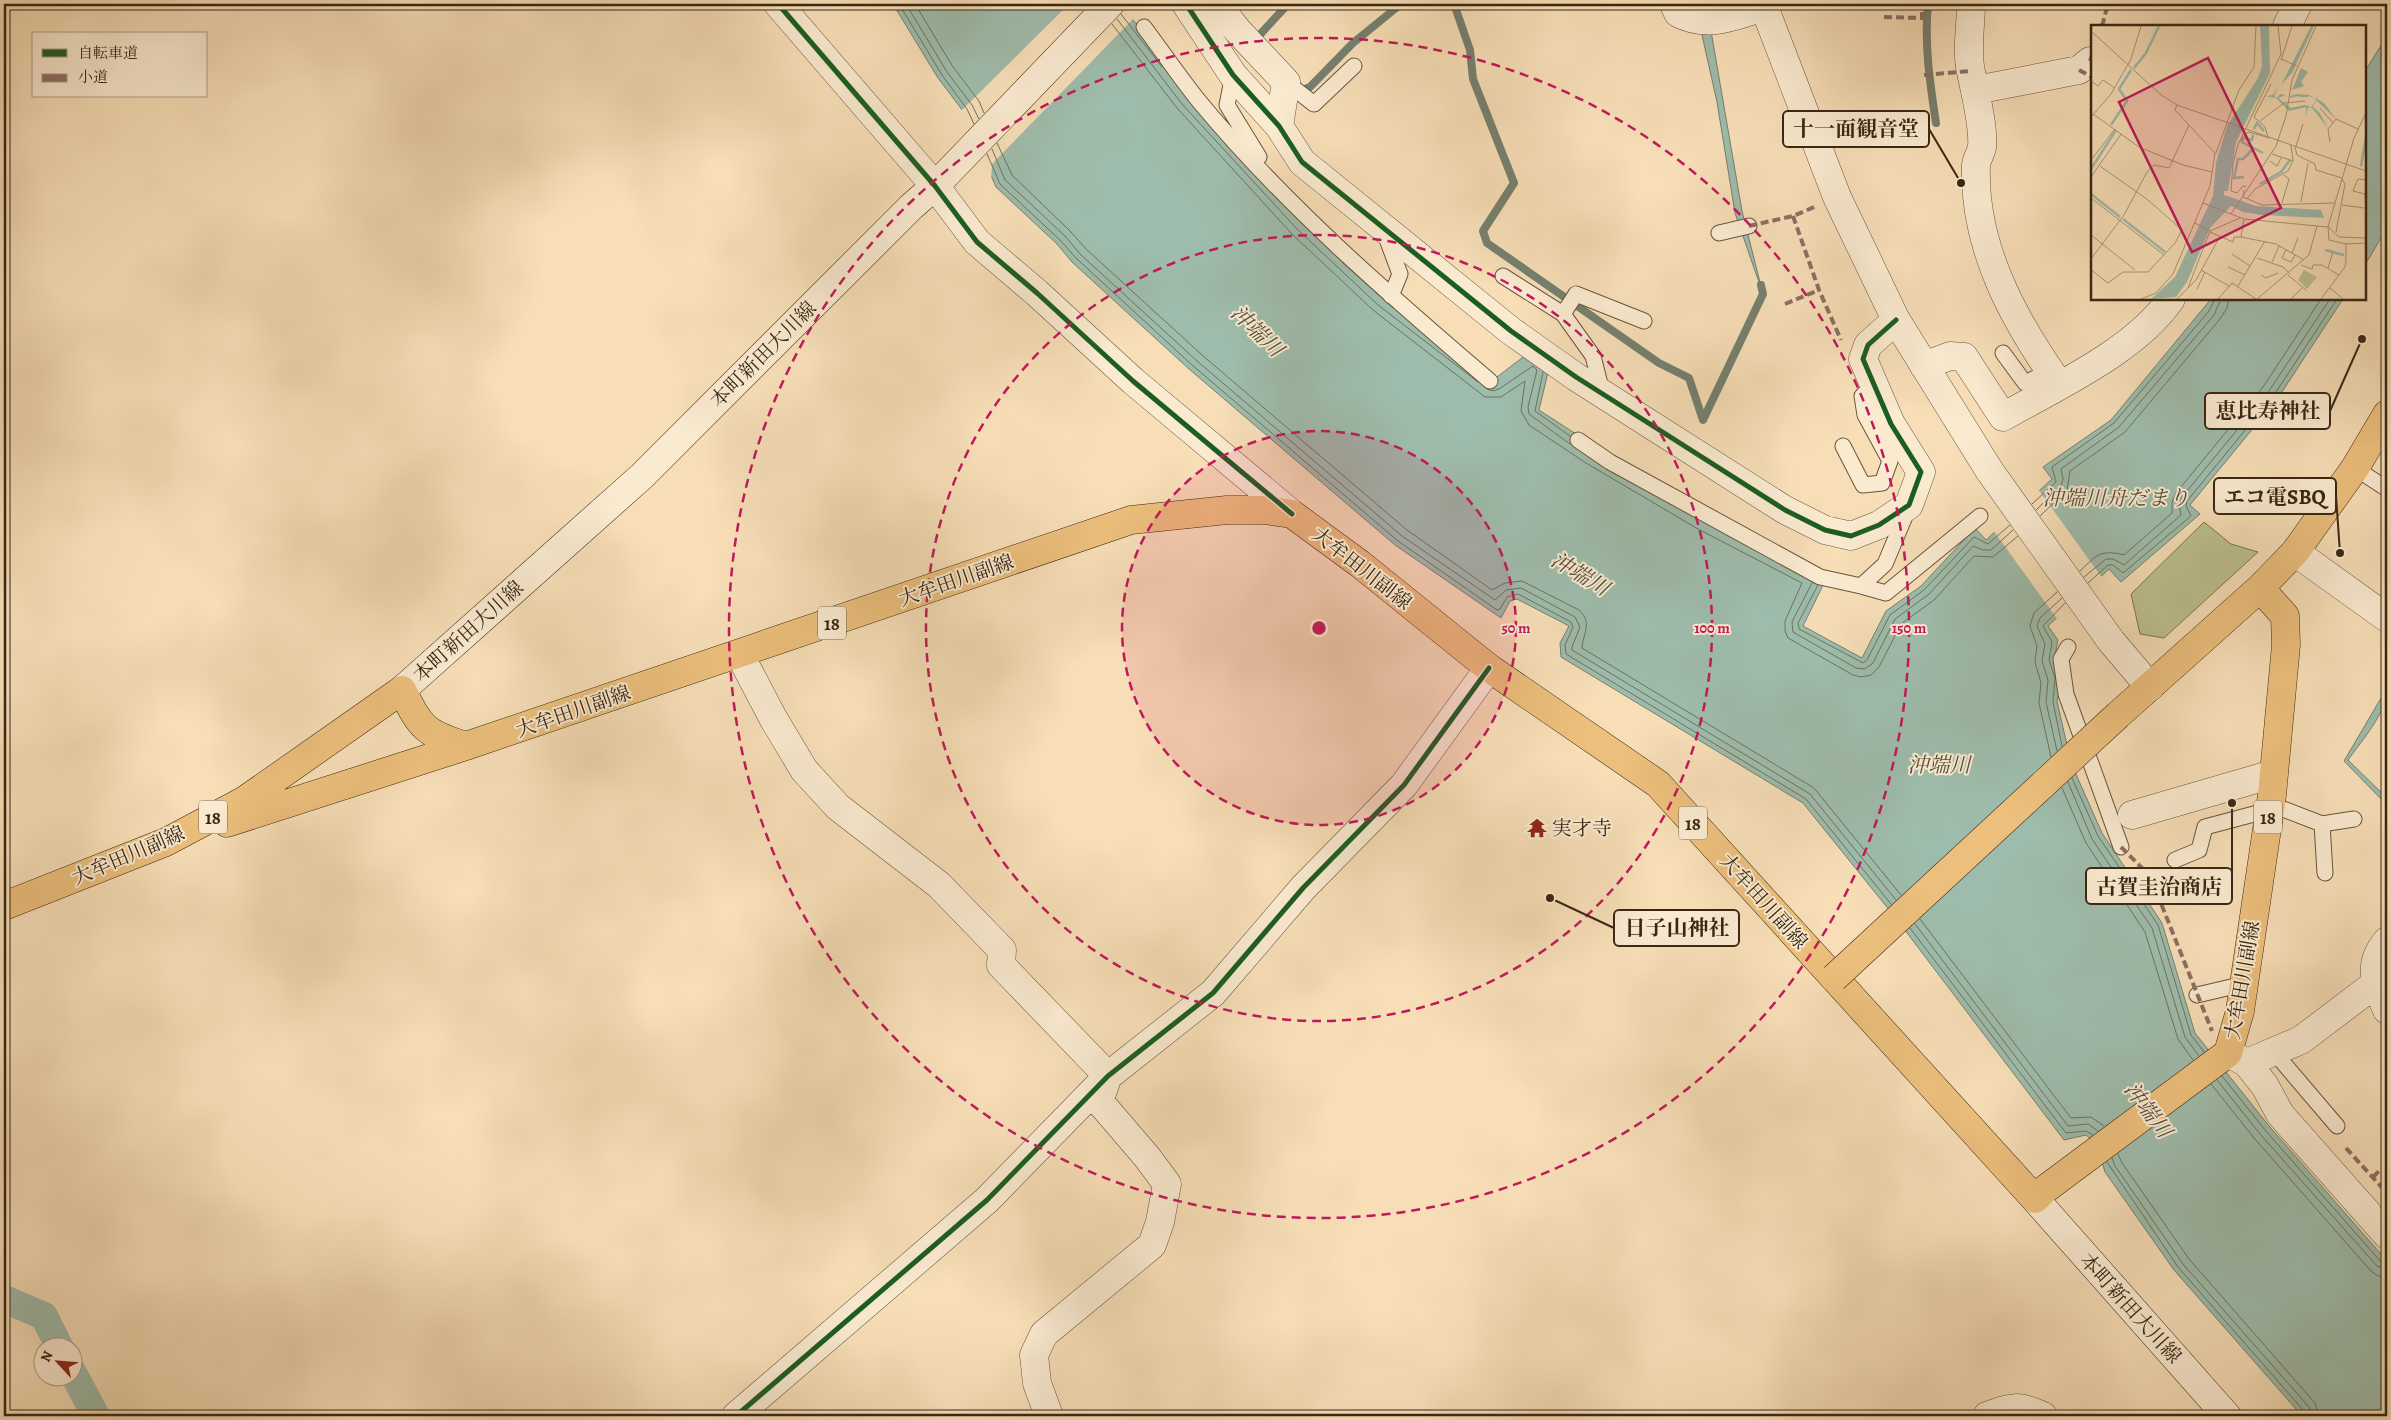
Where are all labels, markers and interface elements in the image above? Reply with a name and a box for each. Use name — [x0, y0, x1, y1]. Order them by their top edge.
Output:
inset map — [2091, 25, 2366, 300]
legend — [32, 32, 208, 98]
text: 自転車道 — [78, 43, 138, 63]
text: 小道 — [78, 67, 108, 87]
callout: 十一面観音堂 — [1783, 111, 1929, 147]
text: 十一面観音堂 — [1793, 115, 1919, 143]
street label: 本町新田大川線 — [704, 295, 822, 413]
water label: 沖端川 — [1225, 299, 1291, 364]
callout: 恵比寿神社 — [2205, 393, 2330, 429]
text: 恵比寿神社 — [2216, 397, 2321, 425]
callout: エコ電SBQ — [2214, 478, 2336, 514]
text: エコ電SBQ — [2224, 483, 2330, 511]
water label: 沖端川舟だまり — [2043, 484, 2190, 512]
street label: 大牟田川副線 — [1306, 521, 1417, 616]
water label: 沖端川 — [1546, 546, 1616, 603]
street label: 大牟田川副線 — [895, 548, 1017, 613]
street label: 本町新田大川線 — [407, 574, 529, 688]
road number: 18 — [818, 606, 846, 640]
text: 50 m — [1501, 618, 1531, 638]
text: 100 m — [1694, 618, 1730, 638]
text: 150 m — [1892, 618, 1927, 638]
centre of rings — [1310, 619, 1328, 637]
street label: 大牟田川副線 — [512, 679, 634, 744]
water label: 沖端川 — [1908, 751, 1972, 779]
road number: 18 — [199, 800, 227, 834]
road number: 18 — [2254, 800, 2282, 834]
road number: 18 — [1679, 806, 1707, 840]
place label: 実才寺 — [1552, 815, 1612, 842]
temple icon: 実才寺 — [1526, 817, 1548, 839]
street label: 大牟田川副線 — [68, 820, 189, 891]
street label: 大牟田川副線 — [1713, 848, 1814, 955]
callout: 古賀圭治商店 — [2086, 868, 2232, 904]
text: 古賀圭治商店 — [2096, 873, 2222, 901]
callout: 日子山神社 — [1614, 910, 1739, 946]
text: 日子山神社 — [1625, 914, 1730, 942]
street label: 大牟田川副線 — [2219, 919, 2266, 1042]
water label: 沖端川 — [2118, 1076, 2179, 1145]
street label: 本町新田大川線 — [2074, 1247, 2188, 1369]
north arrow — [32, 1338, 82, 1388]
text: N — [36, 1348, 58, 1365]

